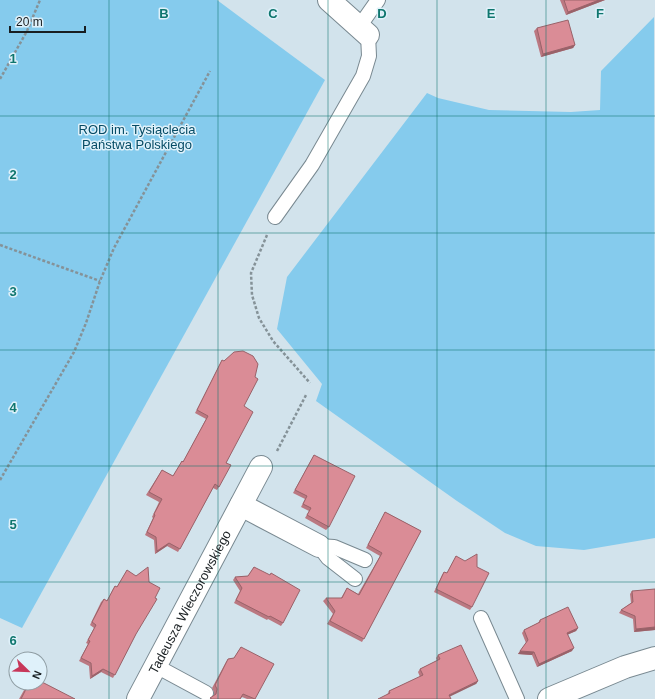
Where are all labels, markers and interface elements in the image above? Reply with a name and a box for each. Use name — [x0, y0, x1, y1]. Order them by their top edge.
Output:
text: B — [159, 6, 169, 21]
text: C — [268, 6, 278, 21]
text: D — [377, 6, 387, 21]
text: E — [487, 6, 496, 21]
text: F — [596, 6, 604, 21]
scale bar — [10, 8, 85, 34]
text: 20 m — [16, 15, 43, 29]
text: 1 — [9, 51, 17, 66]
park label: ROD im. Tysiąclecia Państwa Polskiego — [79, 122, 196, 152]
text: 2 — [9, 167, 17, 182]
text: 3 — [9, 284, 17, 299]
text: 4 — [9, 400, 17, 415]
text: 5 — [9, 517, 17, 532]
street label: Tadeusza Wieczorowskiego — [146, 528, 234, 676]
text: 6 — [9, 633, 17, 648]
north arrow — [8, 651, 48, 691]
text: N — [30, 669, 44, 681]

